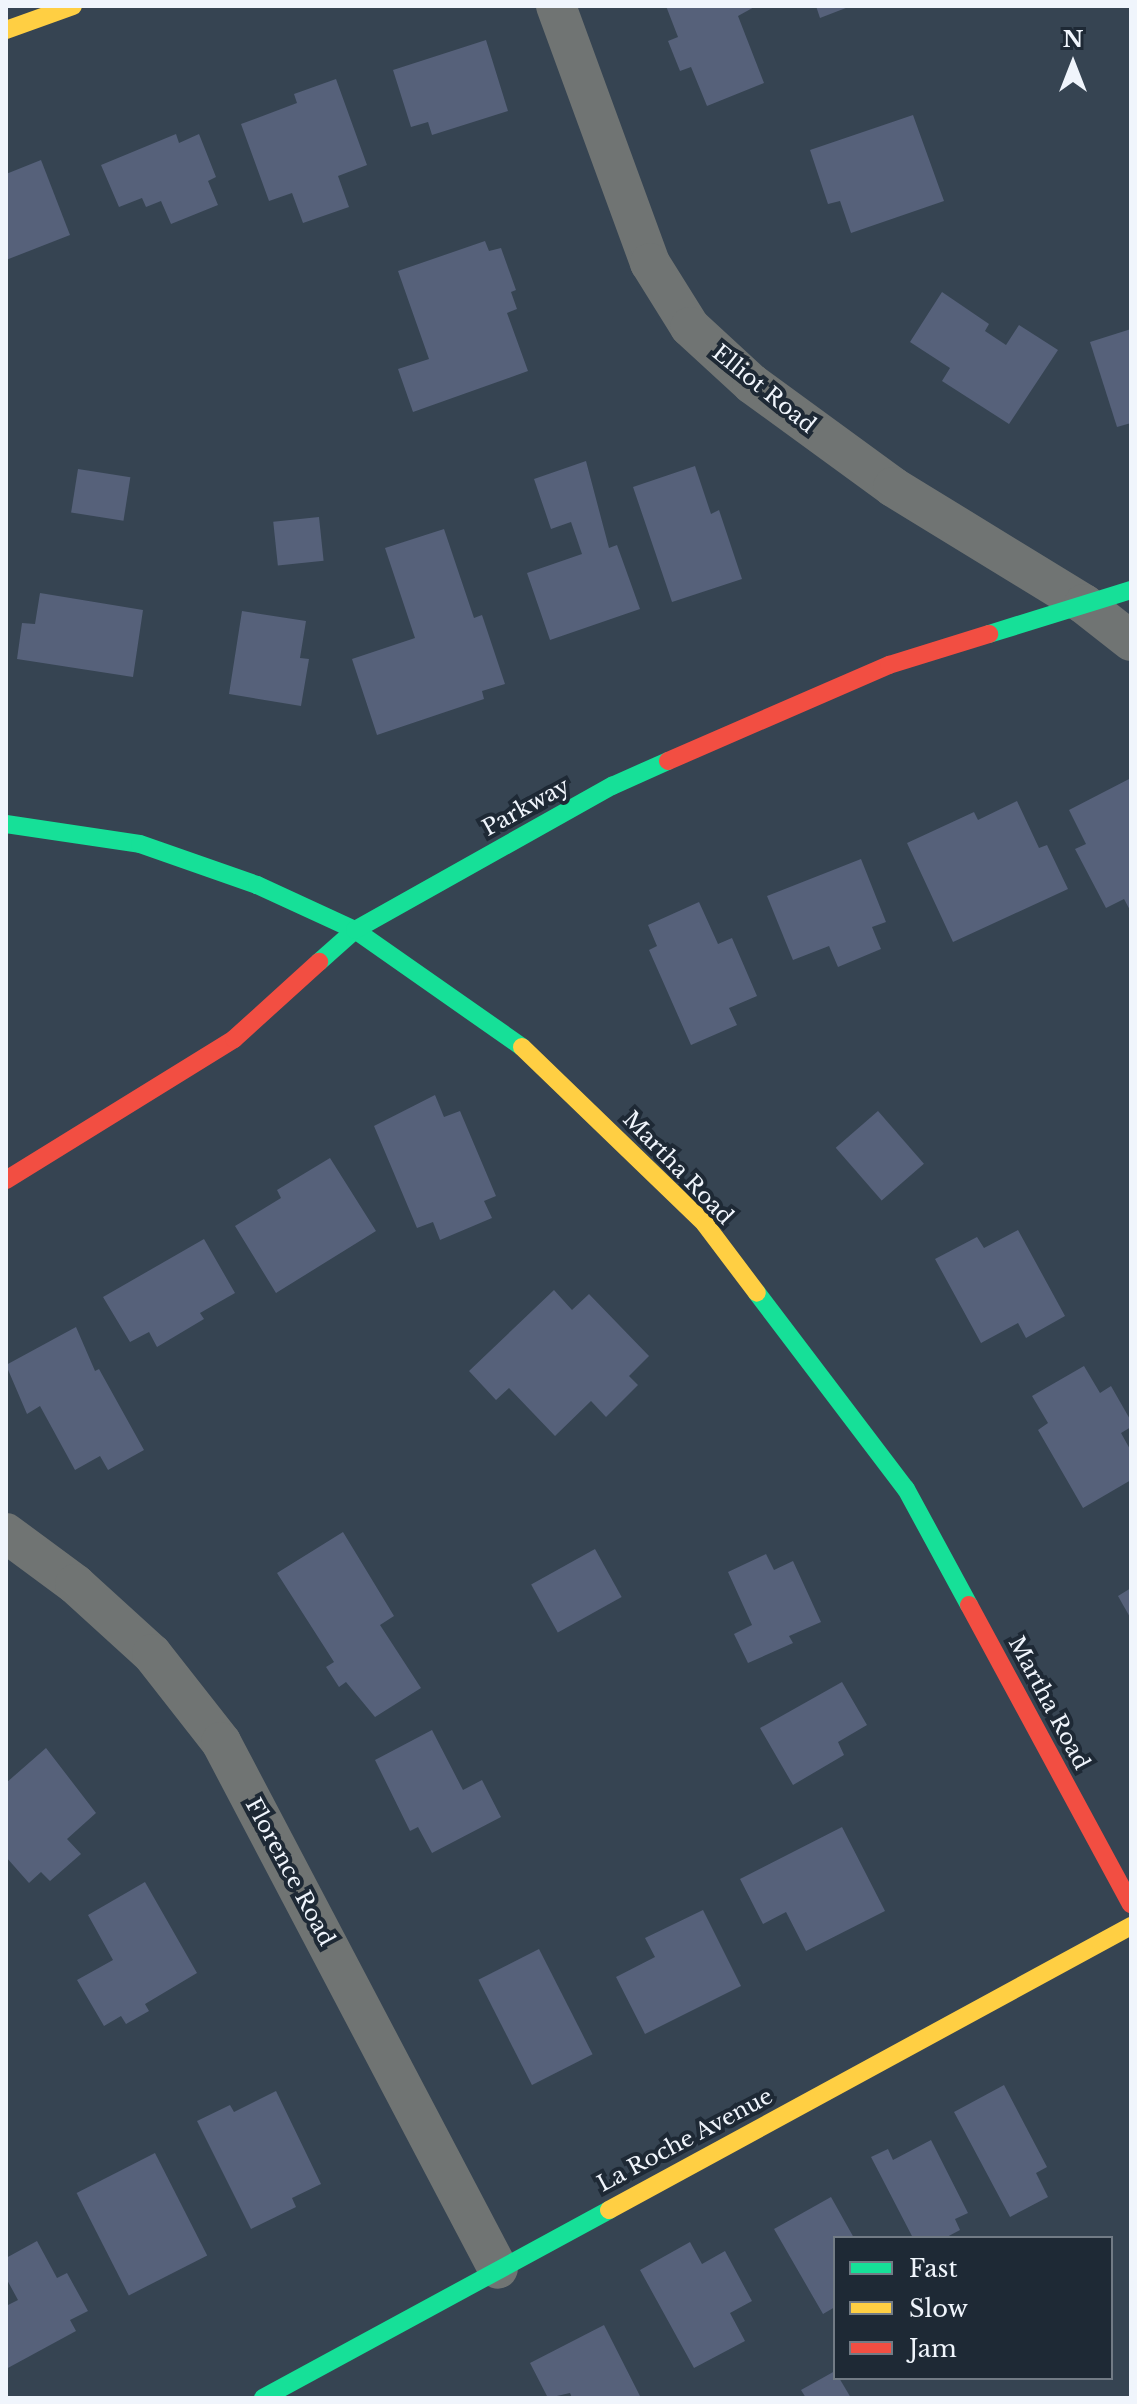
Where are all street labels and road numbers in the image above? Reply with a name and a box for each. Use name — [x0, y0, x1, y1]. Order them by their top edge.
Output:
street label: Elliot Road — [707, 339, 821, 439]
street label: Parkway — [478, 772, 574, 842]
street label: Martha Road — [617, 1106, 739, 1230]
street label: Martha Road — [1003, 1632, 1095, 1774]
street label: Florence Road — [240, 1794, 340, 1950]
street label: La Roche Avenue — [592, 2082, 778, 2198]

